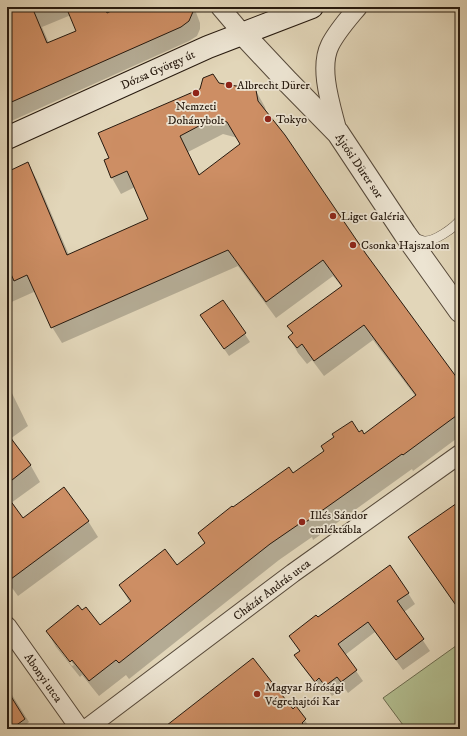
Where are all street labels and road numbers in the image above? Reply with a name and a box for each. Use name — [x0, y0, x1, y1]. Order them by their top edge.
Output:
street label: Dózsa György út — [118, 47, 198, 93]
street label: Ajtósi Dürer sor — [332, 131, 387, 202]
street label: Cházár András utca — [230, 556, 314, 624]
street label: Abonyi utca — [21, 651, 66, 706]

